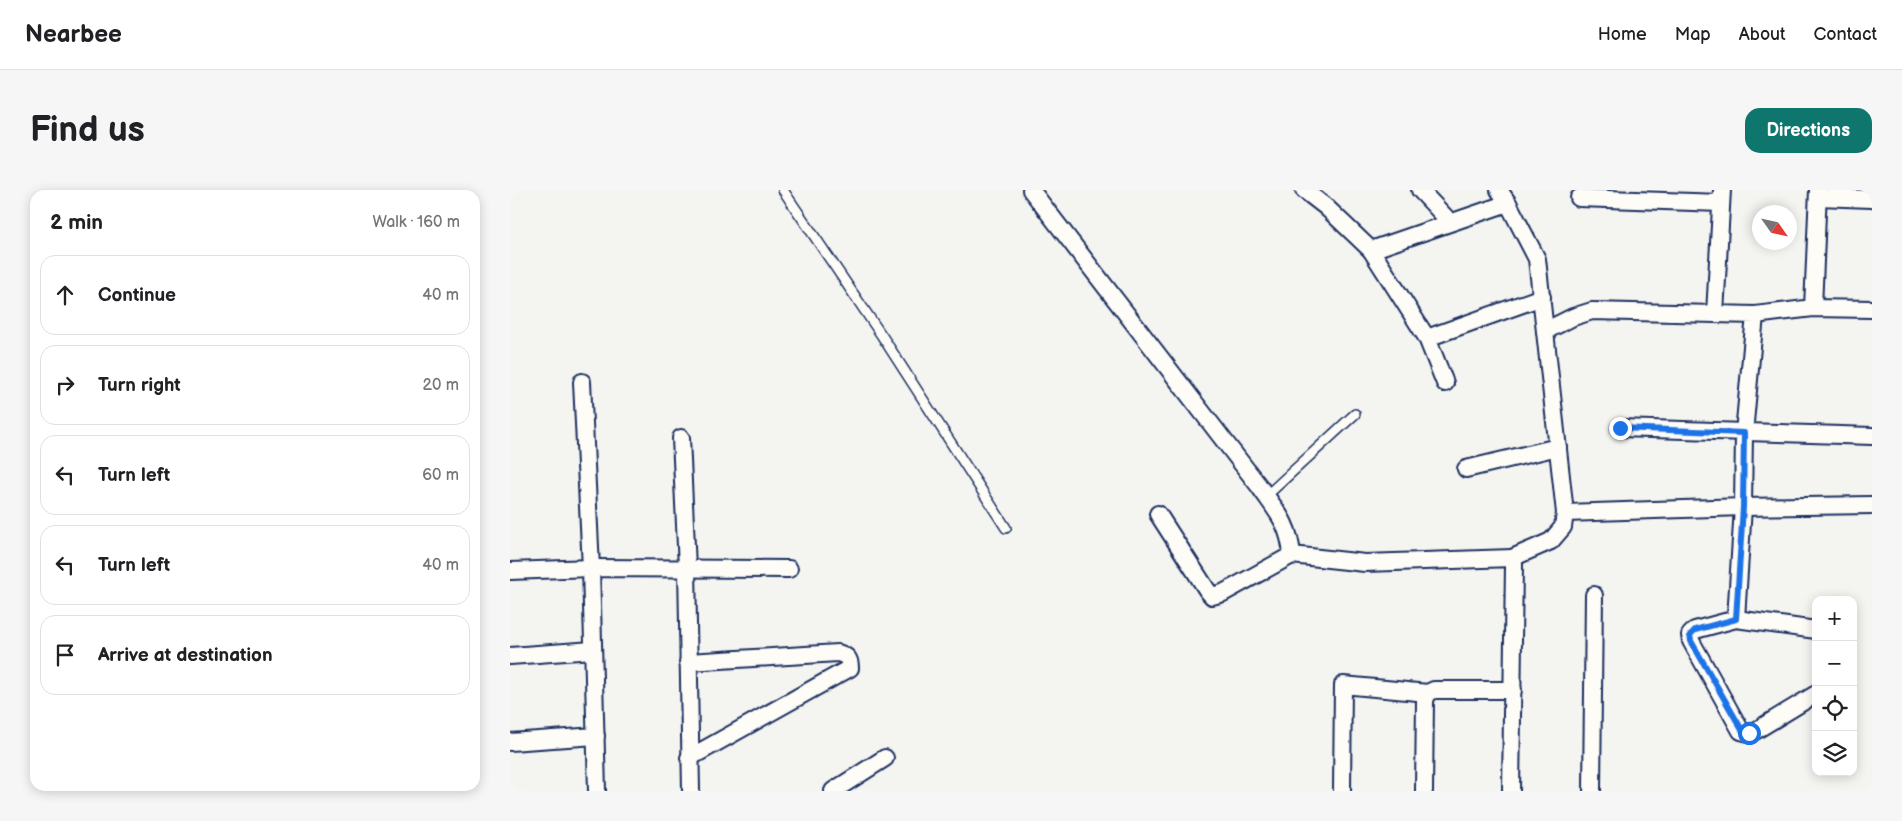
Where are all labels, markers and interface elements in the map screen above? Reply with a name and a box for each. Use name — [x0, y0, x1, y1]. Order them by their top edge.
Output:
text: Nearbee — [25, 20, 122, 49]
text: Home — [1598, 24, 1647, 45]
text: Map — [1675, 24, 1711, 45]
text: About — [1739, 24, 1786, 45]
text: Contact — [1814, 24, 1877, 45]
button: Directions — [1745, 108, 1872, 153]
text: Find us — [30, 109, 145, 152]
north arrow — [1752, 205, 1797, 250]
text: 2 min — [50, 210, 103, 235]
text: Walk · 160 m — [372, 213, 460, 232]
icon: ahead — [51, 281, 79, 309]
text: Continue — [98, 284, 176, 307]
text: 40 m — [422, 286, 459, 305]
icon: right — [51, 371, 79, 399]
text: Turn right — [98, 374, 181, 397]
text: 20 m — [423, 376, 459, 395]
route end — [1609, 417, 1632, 440]
icon: left — [51, 461, 79, 489]
text: Turn left — [98, 464, 170, 487]
text: 60 m — [422, 466, 459, 485]
icon: left — [51, 551, 79, 579]
text: Turn left — [98, 554, 170, 577]
text: 40 m — [422, 556, 459, 575]
map controls — [1812, 596, 1857, 776]
button: + — [1812, 596, 1857, 641]
icon: arrive — [51, 641, 79, 669]
button: − — [1812, 641, 1857, 686]
text: Arrive at destination — [98, 644, 273, 667]
button: locate — [1812, 686, 1857, 731]
route start — [1738, 722, 1761, 745]
button: layers — [1812, 731, 1857, 776]

